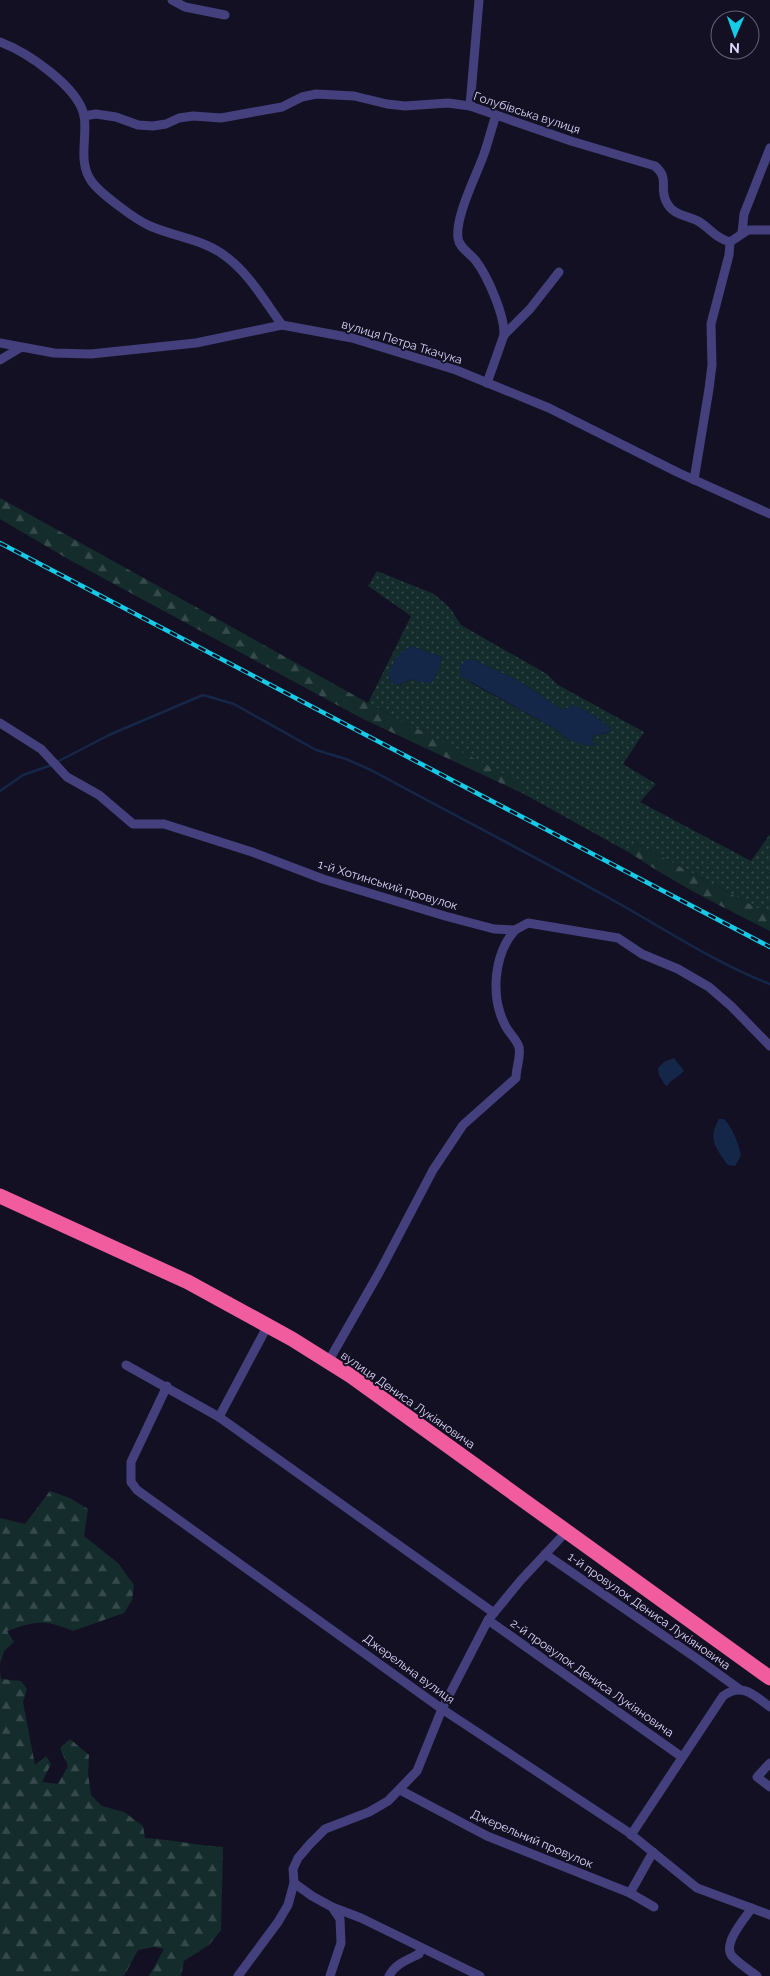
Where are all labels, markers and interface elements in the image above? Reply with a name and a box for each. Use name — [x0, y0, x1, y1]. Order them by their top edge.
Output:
north arrow — [710, 10, 760, 60]
text: N — [729, 40, 740, 56]
street label: Голубівська вулиця — [472, 89, 582, 137]
street label: вулиця Петра Ткачука — [340, 317, 464, 367]
street label: 1-й Хотинський провулок — [316, 857, 460, 913]
street label: вулиця Дениса Лукіяновича — [338, 1348, 478, 1452]
street label: 1-й провулок Дениса Лукіяновича — [565, 1549, 733, 1673]
street label: 2-й провулок Дениса Лукіяновича — [508, 1616, 676, 1740]
street label: Джерельна вулиця — [361, 1631, 457, 1707]
street label: Джерельний провулок — [469, 1807, 595, 1871]

